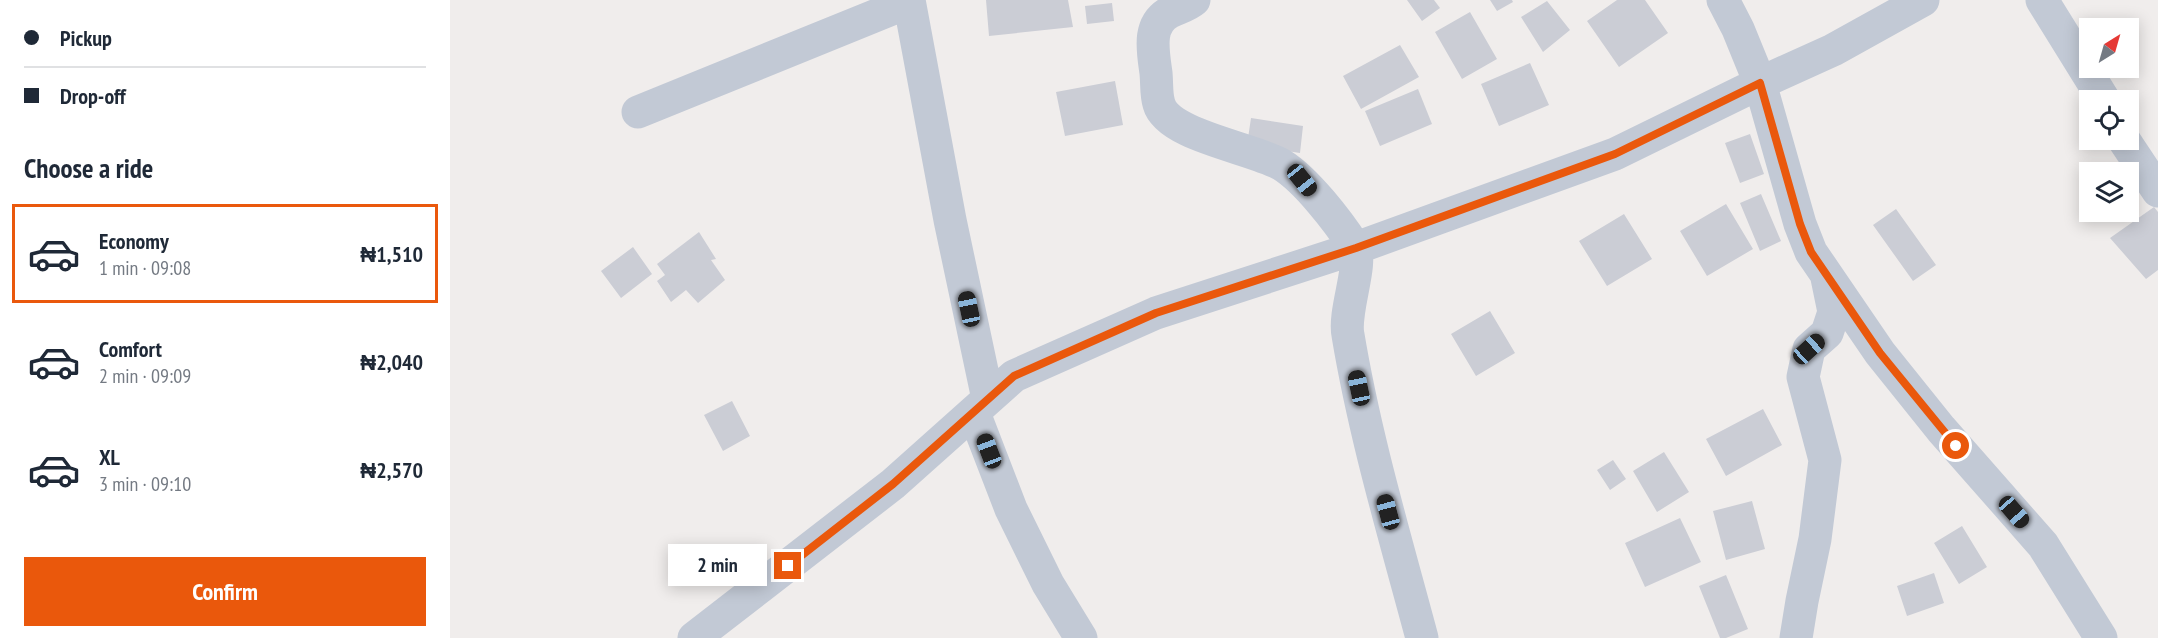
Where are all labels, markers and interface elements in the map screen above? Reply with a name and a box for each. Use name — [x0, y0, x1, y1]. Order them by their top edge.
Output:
north arrow — [2079, 18, 2139, 78]
map controls — [2079, 18, 2139, 222]
text: Pickup — [60, 24, 112, 52]
text: Drop-off — [60, 82, 126, 110]
button: locate — [2079, 90, 2139, 150]
text: Choose a ride — [24, 151, 153, 185]
car — [1284, 160, 1320, 200]
button: layers — [2079, 162, 2139, 222]
icon: car — [27, 227, 81, 281]
text: Economy — [99, 227, 169, 255]
text: ₦1,510 — [360, 240, 423, 268]
text: 1 min · 09:08 — [99, 255, 191, 281]
car — [956, 290, 982, 328]
car — [1790, 330, 1828, 368]
icon: car — [27, 335, 81, 389]
text: Comfort — [99, 335, 162, 363]
text: ₦2,040 — [360, 348, 423, 376]
text: 2 min · 09:09 — [99, 363, 191, 389]
car — [1346, 369, 1372, 407]
car — [974, 431, 1004, 471]
route start — [1942, 432, 1969, 459]
icon: car — [27, 443, 81, 497]
text: XL — [99, 443, 120, 471]
text: ₦2,570 — [360, 456, 423, 484]
text: 3 min · 09:10 — [99, 471, 191, 497]
car — [1375, 492, 1401, 532]
car — [1995, 493, 2033, 531]
callout: 2 min — [668, 545, 767, 587]
text: 2 min — [697, 552, 738, 578]
route end — [774, 552, 801, 579]
button: Confirm — [24, 557, 426, 626]

